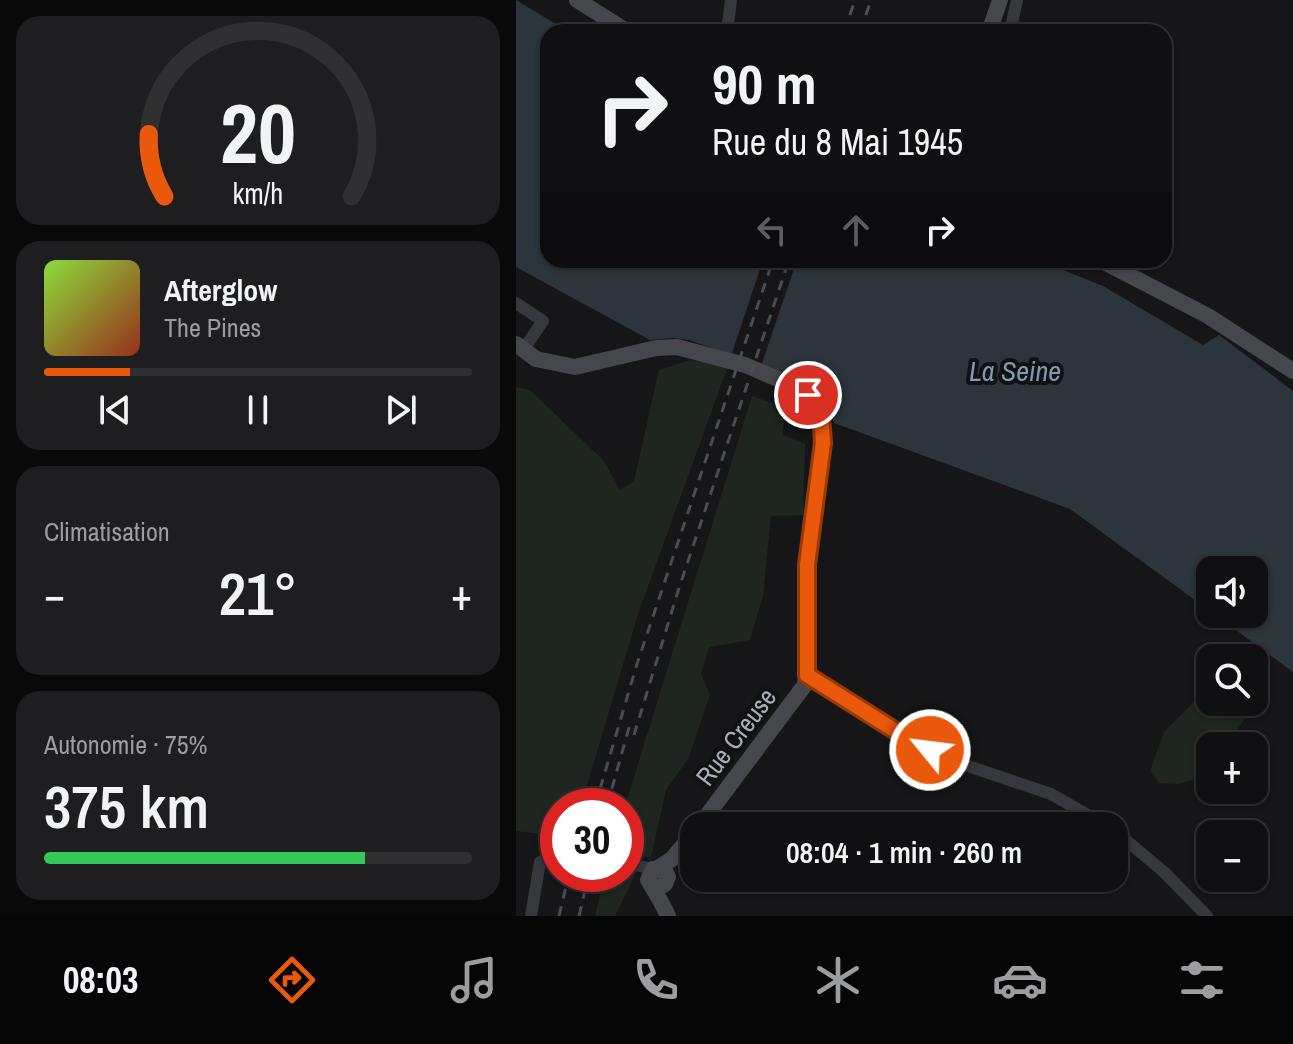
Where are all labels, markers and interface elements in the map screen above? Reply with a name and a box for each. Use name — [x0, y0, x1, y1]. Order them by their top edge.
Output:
text: 90 m — [712, 46, 817, 121]
icon: right — [580, 56, 684, 160]
text: 20 — [220, 76, 296, 188]
text: Rue du 8 Mai 1945 — [712, 118, 963, 166]
text: km/h — [233, 174, 283, 213]
icon: left — [750, 208, 794, 252]
icon: ahead — [834, 208, 878, 252]
icon: right — [918, 208, 962, 252]
text: Afterglow — [164, 270, 277, 310]
text: The Pines — [164, 310, 261, 345]
water label: La Seine — [969, 352, 1061, 390]
pin — [774, 361, 842, 429]
icon: arrive — [786, 373, 830, 417]
icon: previous — [93, 388, 137, 432]
icon: pause — [236, 388, 280, 432]
icon: next — [379, 388, 423, 432]
text: Climatisation — [44, 514, 170, 549]
text: 21° — [219, 553, 297, 634]
map controls — [1196, 556, 1268, 892]
button: sound — [1196, 556, 1268, 628]
text: − — [44, 564, 65, 624]
text: + — [451, 564, 472, 624]
button: search — [1196, 644, 1268, 716]
street label: Rue Creuse — [687, 681, 784, 793]
position arrow — [888, 708, 972, 792]
text: Autonomie · 75% — [44, 727, 208, 762]
button: + — [1196, 732, 1268, 804]
text: 375 km — [44, 766, 209, 847]
speed limit sign: 30 — [540, 788, 644, 892]
button: − — [1196, 820, 1268, 892]
text: 08:04 · 1 min · 260 m — [786, 832, 1022, 872]
icon: directions — [264, 952, 320, 1008]
icon: music — [446, 952, 502, 1008]
icon: phone — [628, 952, 684, 1008]
icon: climate — [810, 952, 866, 1008]
icon: car — [992, 952, 1048, 1008]
icon: filters — [1174, 952, 1230, 1008]
text: 08:03 — [63, 956, 138, 1004]

